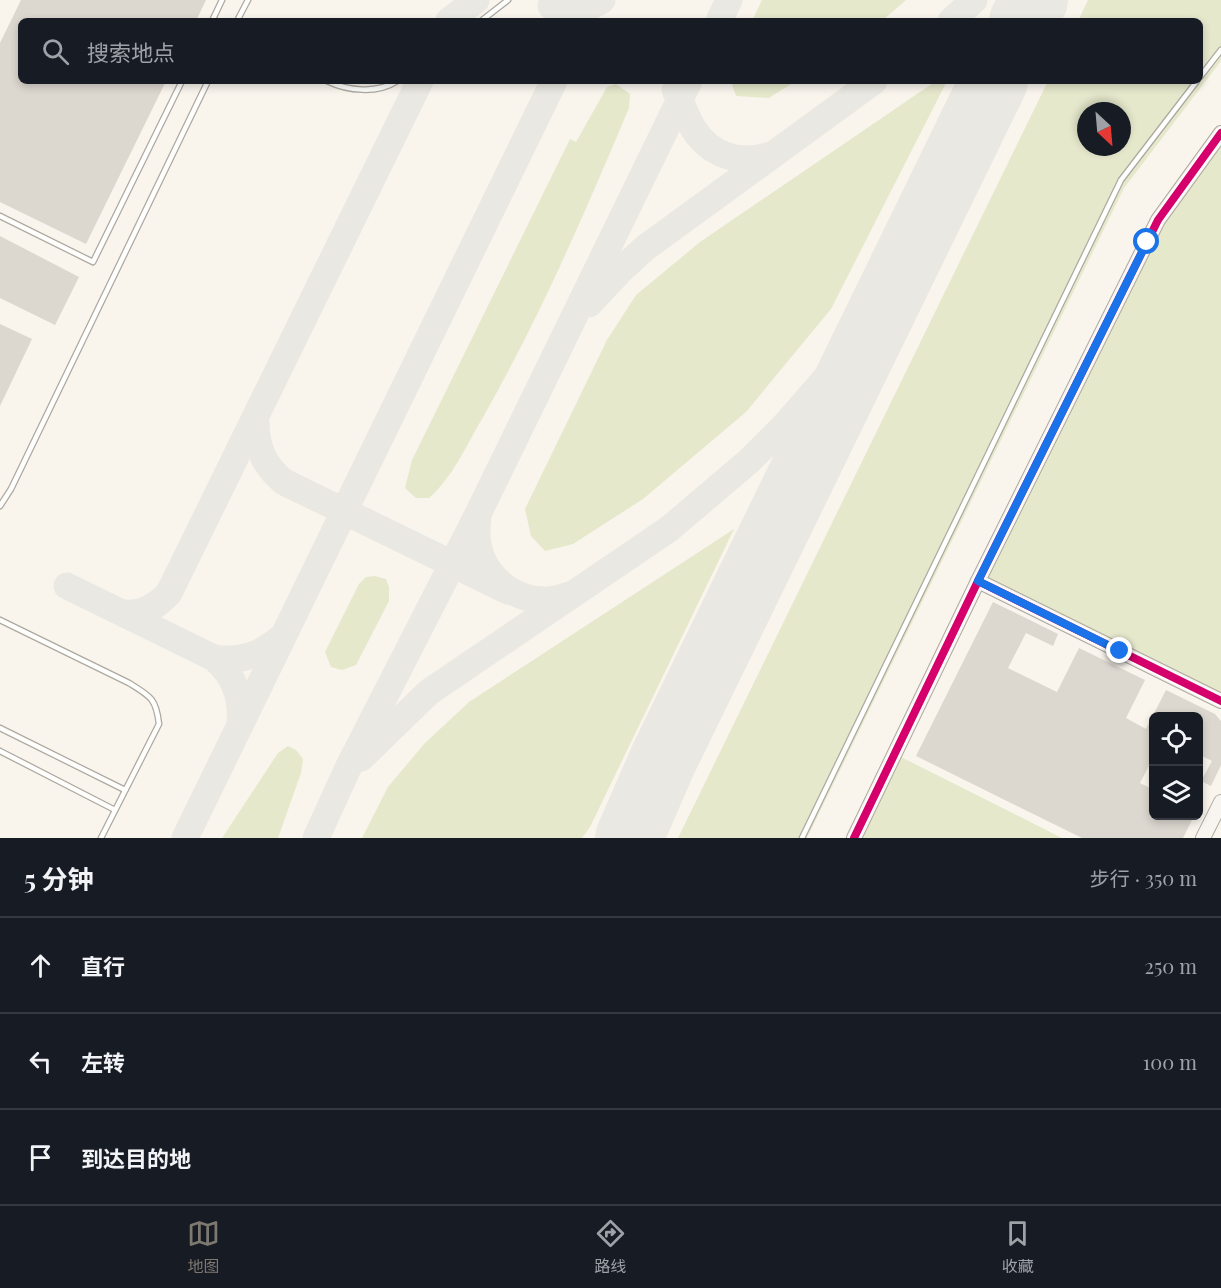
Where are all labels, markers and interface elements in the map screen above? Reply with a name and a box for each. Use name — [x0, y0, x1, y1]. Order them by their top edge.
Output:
search box — [18, 18, 1203, 84]
icon: search — [39, 35, 72, 68]
text: 搜索地点 — [87, 37, 175, 67]
north arrow — [1077, 102, 1131, 156]
route start — [1133, 228, 1159, 254]
route end — [1106, 637, 1132, 663]
map controls — [1149, 712, 1203, 820]
button: locate — [1149, 712, 1203, 766]
button: layers — [1149, 766, 1203, 820]
text: 5 分钟 — [24, 861, 94, 896]
text: 步行 · 350 m — [1090, 864, 1197, 891]
icon: ahead — [24, 949, 57, 982]
text: 直行 — [81, 951, 125, 981]
text: 250 m — [1144, 952, 1197, 979]
icon: left — [24, 1045, 57, 1078]
text: 左转 — [81, 1047, 125, 1077]
text: 100 m — [1143, 1048, 1197, 1075]
icon: arrive — [24, 1141, 57, 1174]
text: 到达目的地 — [81, 1143, 191, 1173]
tab: 地图 — [187, 1217, 220, 1277]
tab: 路线 — [594, 1217, 627, 1277]
tab: 收藏 — [1001, 1217, 1034, 1277]

